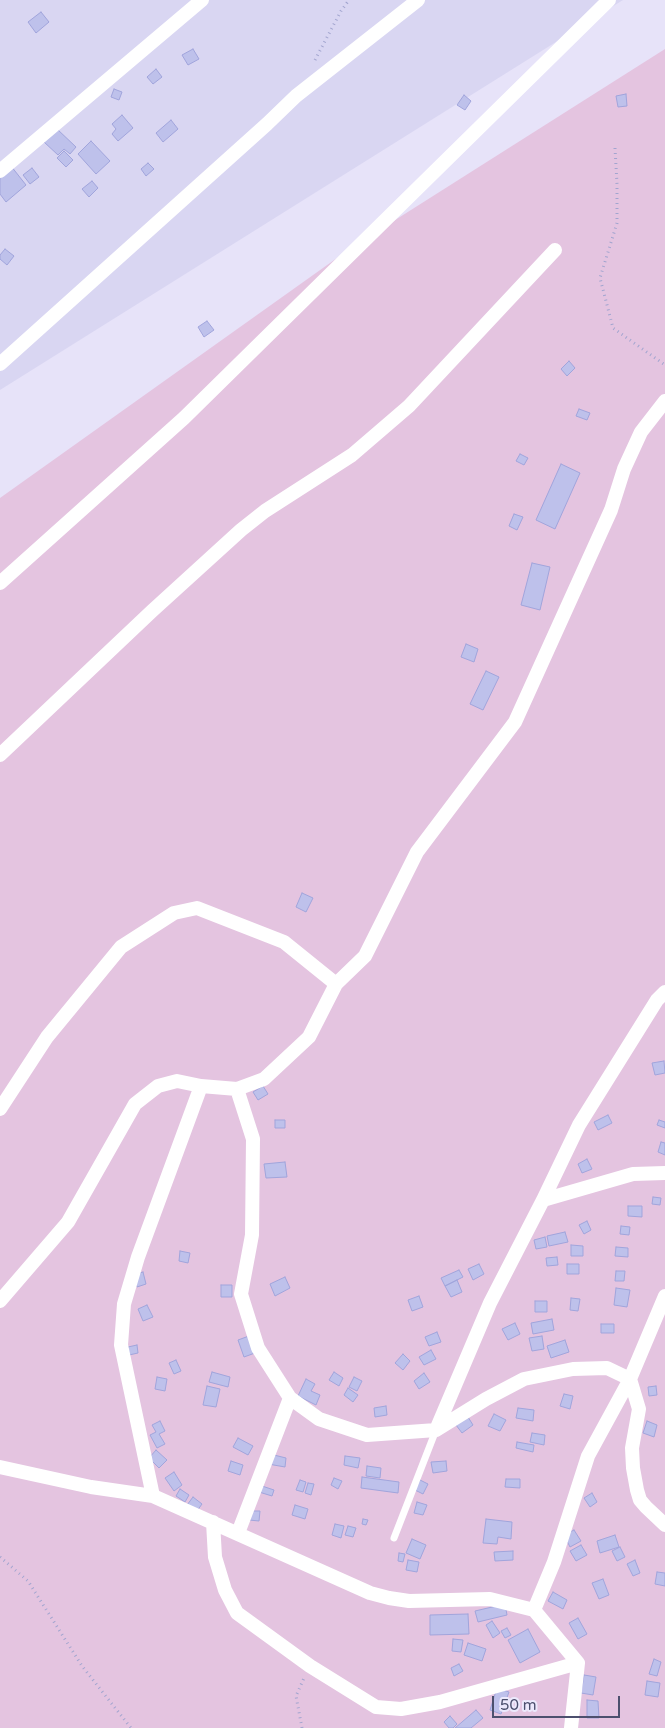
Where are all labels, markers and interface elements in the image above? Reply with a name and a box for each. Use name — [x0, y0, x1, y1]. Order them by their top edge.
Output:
scale bar — [495, 1686, 622, 1718]
text: 50 m — [500, 1696, 537, 1714]

